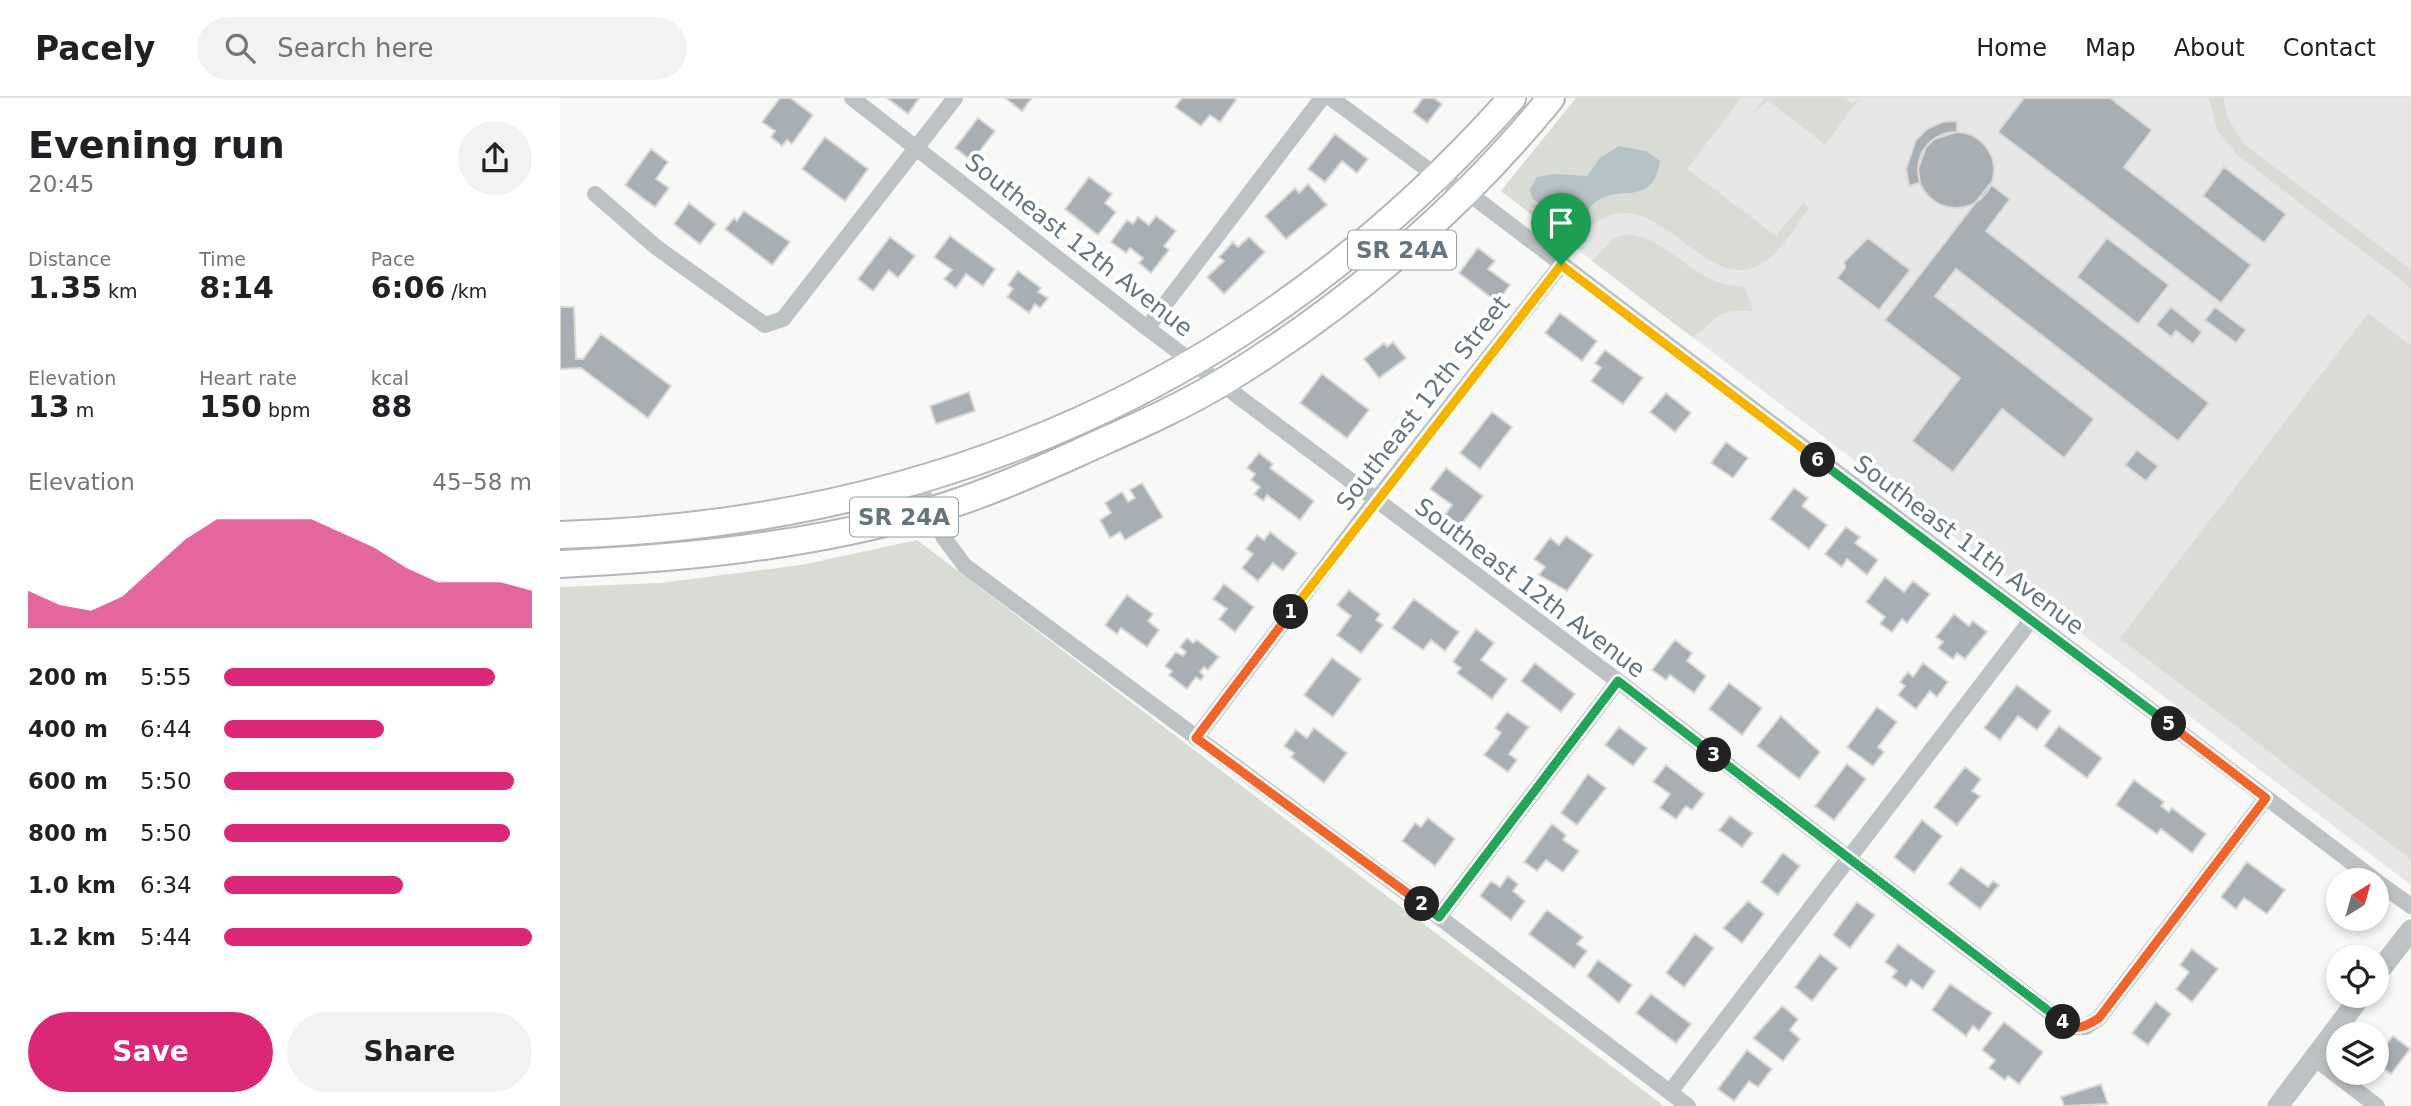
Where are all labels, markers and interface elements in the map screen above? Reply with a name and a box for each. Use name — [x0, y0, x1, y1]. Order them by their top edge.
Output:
search box — [197, 17, 687, 80]
text: Pacely — [35, 29, 155, 68]
icon: search — [221, 29, 259, 67]
text: Search here — [277, 33, 434, 63]
text: Home — [1976, 34, 2047, 62]
text: Map — [2085, 34, 2136, 62]
text: About — [2174, 34, 2245, 62]
text: Contact — [2283, 34, 2376, 62]
button: share — [458, 121, 532, 195]
text: Evening run — [28, 123, 285, 167]
street label: Southeast 12th Avenue — [960, 148, 1198, 342]
text: 20:45 — [28, 171, 94, 197]
pin — [1531, 193, 1591, 265]
icon: arrive — [1542, 204, 1580, 242]
road number: SR 24A — [1348, 230, 1456, 270]
text: Distance — [28, 248, 111, 270]
text: Time — [199, 248, 246, 270]
text: Pace — [371, 248, 415, 270]
text: 1.35 — [28, 270, 102, 305]
text: 8:14 — [199, 270, 274, 305]
text: 6:06 — [371, 270, 445, 305]
text: km — [102, 280, 138, 302]
text: /km — [445, 280, 487, 302]
street label: Southeast 12th Street — [1331, 290, 1515, 516]
text: Elevation — [28, 367, 116, 389]
text: Heart rate — [199, 367, 297, 389]
text: kcal — [371, 367, 409, 389]
text: 13 — [28, 389, 70, 424]
text: 150 — [199, 389, 262, 424]
text: 88 — [371, 389, 412, 424]
text: m — [70, 399, 94, 421]
text: bpm — [262, 399, 311, 421]
pin: 6 — [1800, 442, 1836, 478]
text: 6 — [1811, 448, 1824, 470]
street label: Southeast 11th Avenue — [1848, 449, 2090, 641]
text: Elevation — [28, 469, 135, 495]
text: 45–58 m — [432, 469, 532, 495]
street label: Southeast 12th Avenue — [1409, 492, 1651, 684]
road number: SR 24A — [850, 498, 958, 536]
pin: 1 — [1274, 594, 1308, 630]
text: 1 — [1284, 600, 1297, 622]
text: 200 m — [28, 664, 108, 690]
text: 5:55 — [140, 664, 192, 690]
pin: 5 — [2152, 706, 2186, 742]
text: 5 — [2162, 712, 2175, 734]
text: 400 m — [28, 716, 108, 742]
text: 6:44 — [140, 716, 192, 742]
pin: 3 — [1696, 738, 1732, 772]
text: 3 — [1707, 743, 1720, 765]
text: 600 m — [28, 768, 108, 794]
text: 5:50 — [140, 768, 192, 794]
text: 800 m — [28, 820, 108, 846]
text: 5:50 — [140, 820, 192, 846]
north arrow — [2326, 868, 2389, 931]
map controls — [2326, 868, 2389, 1085]
text: 1.0 km — [28, 872, 116, 898]
text: 6:34 — [140, 872, 192, 898]
pin: 2 — [1404, 886, 1440, 922]
text: 2 — [1415, 892, 1428, 914]
text: 1.2 km — [28, 924, 116, 950]
text: 5:44 — [140, 924, 192, 950]
button: locate — [2326, 945, 2389, 1008]
pin: 4 — [2046, 1004, 2080, 1040]
text: 4 — [2056, 1010, 2069, 1032]
button: Save — [28, 1012, 273, 1092]
button: Share — [287, 1012, 532, 1092]
button: layers — [2326, 1022, 2389, 1085]

